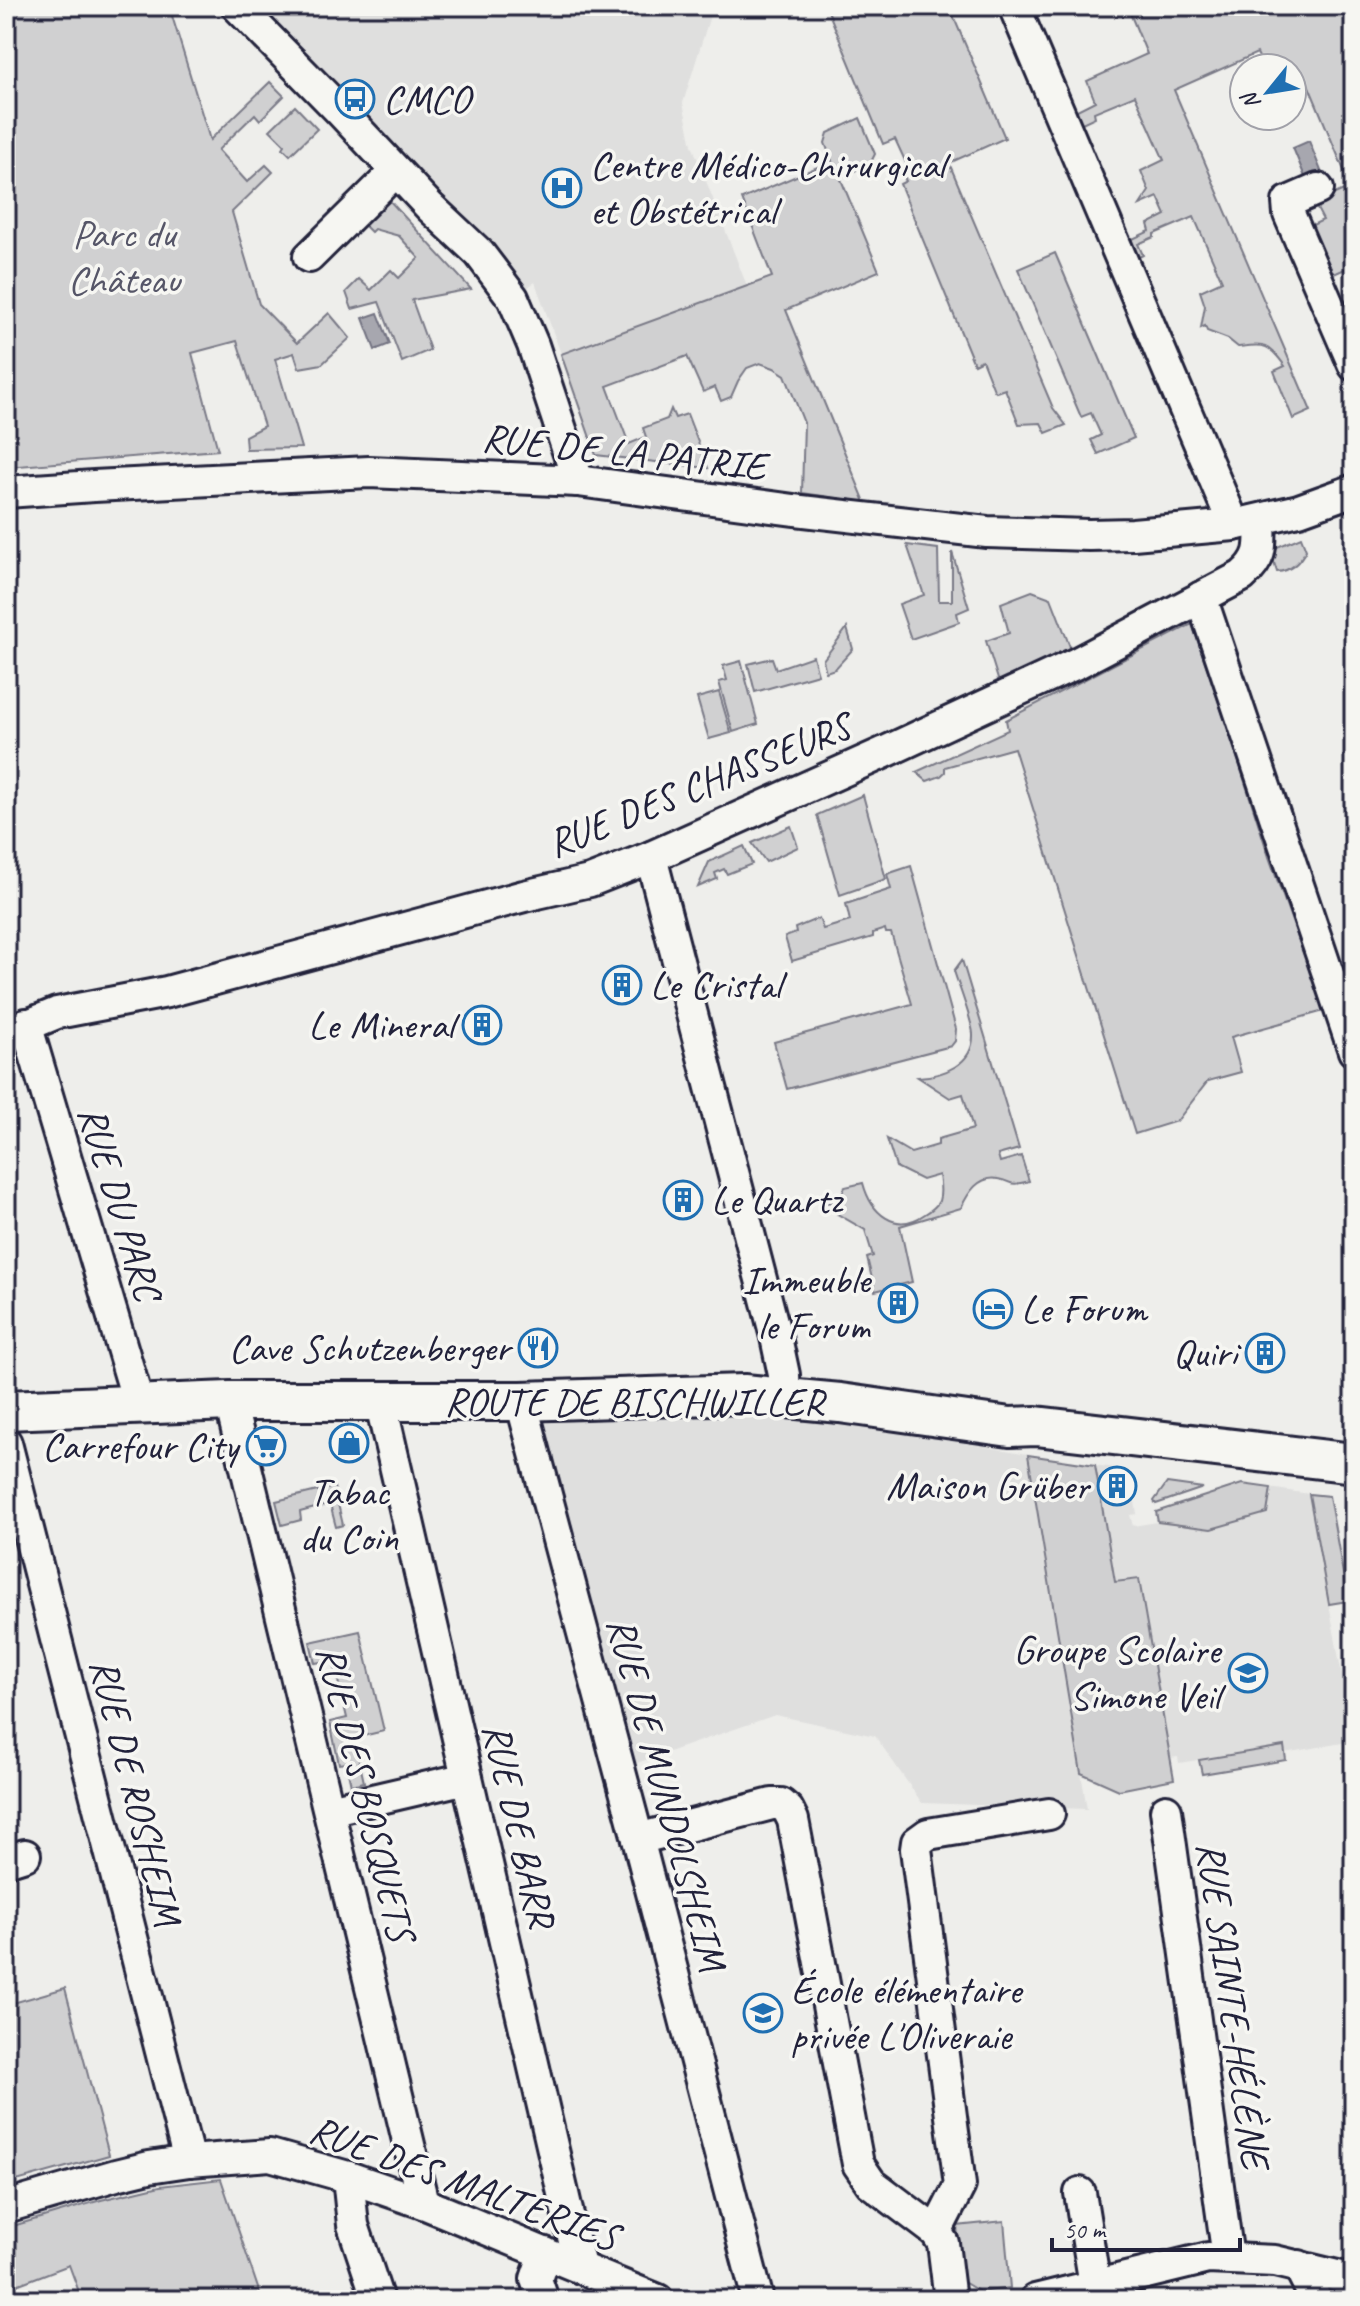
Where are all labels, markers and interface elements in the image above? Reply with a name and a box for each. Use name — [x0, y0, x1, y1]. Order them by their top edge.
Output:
north arrow — [1228, 52, 1308, 132]
place label: CMCO — [383, 74, 474, 124]
bus stop icon: CMCO — [334, 78, 376, 120]
text: N — [1234, 86, 1267, 114]
place label: Centre Médico-Chirurgical et Obstétrical — [590, 140, 951, 236]
hospital icon: Centre Médico-Chirurgical et Obstétrical — [541, 167, 583, 209]
park label: Parc du Château — [68, 209, 182, 305]
street label: RUE DE LA PATRIE — [480, 412, 773, 492]
street label: RUE DES CHASSEURS — [540, 699, 863, 869]
place label: Le Cristal — [650, 960, 788, 1010]
building icon: Le Cristal — [601, 964, 643, 1006]
place label: Le Mineral — [308, 1000, 460, 1050]
building icon: Le Mineral — [461, 1004, 503, 1046]
street label: RUE DU PARC — [67, 1100, 175, 1311]
place label: Le Quartz — [711, 1175, 844, 1225]
building icon: Le Quartz — [662, 1179, 704, 1221]
place label: Immeuble le Forum — [742, 1255, 873, 1351]
building icon: Immeuble le Forum — [877, 1282, 919, 1324]
place label: Le Forum — [1021, 1284, 1149, 1334]
hotel icon: Le Forum — [972, 1288, 1014, 1330]
place label: Cave Schutzenberger — [229, 1323, 514, 1373]
restaurant icon: Cave Schutzenberger — [517, 1327, 559, 1369]
place label: Quiri — [1173, 1328, 1242, 1378]
building icon: Quiri — [1244, 1332, 1286, 1374]
street label: ROUTE DE BISCHWILLER — [445, 1377, 828, 1427]
place label: Carrefour City — [42, 1421, 241, 1471]
shop icon: Tabac du Coin — [328, 1422, 370, 1464]
supermarket icon: Carrefour City — [245, 1425, 287, 1467]
place label: Maison Grüber — [886, 1461, 1092, 1511]
building icon: Maison Grüber — [1096, 1465, 1138, 1507]
place label: Tabac du Coin — [300, 1467, 399, 1563]
street label: RUE DE MUNDOLSHEIM — [596, 1612, 739, 1979]
place label: Groupe Scolaire Simone Veil — [1013, 1625, 1226, 1721]
street label: RUE DES BOSQUETS — [305, 1640, 428, 1950]
school or university icon: Groupe Scolaire Simone Veil — [1227, 1652, 1269, 1694]
street label: RUE DE ROSHEIM — [79, 1653, 194, 1933]
street label: RUE DE BARR — [471, 1718, 568, 1936]
street label: RUE SAINTE-HÉLÈNE — [1185, 1839, 1281, 2176]
place label: École élémentaire privée L'Oliveraie — [791, 1965, 1024, 2061]
school or university icon: École élémentaire privée L'Oliveraie — [742, 1992, 784, 2034]
street label: RUE DES MALTERIES — [303, 2104, 629, 2264]
scale bar — [1052, 2202, 1240, 2252]
text: 50 m — [1064, 2215, 1107, 2245]

